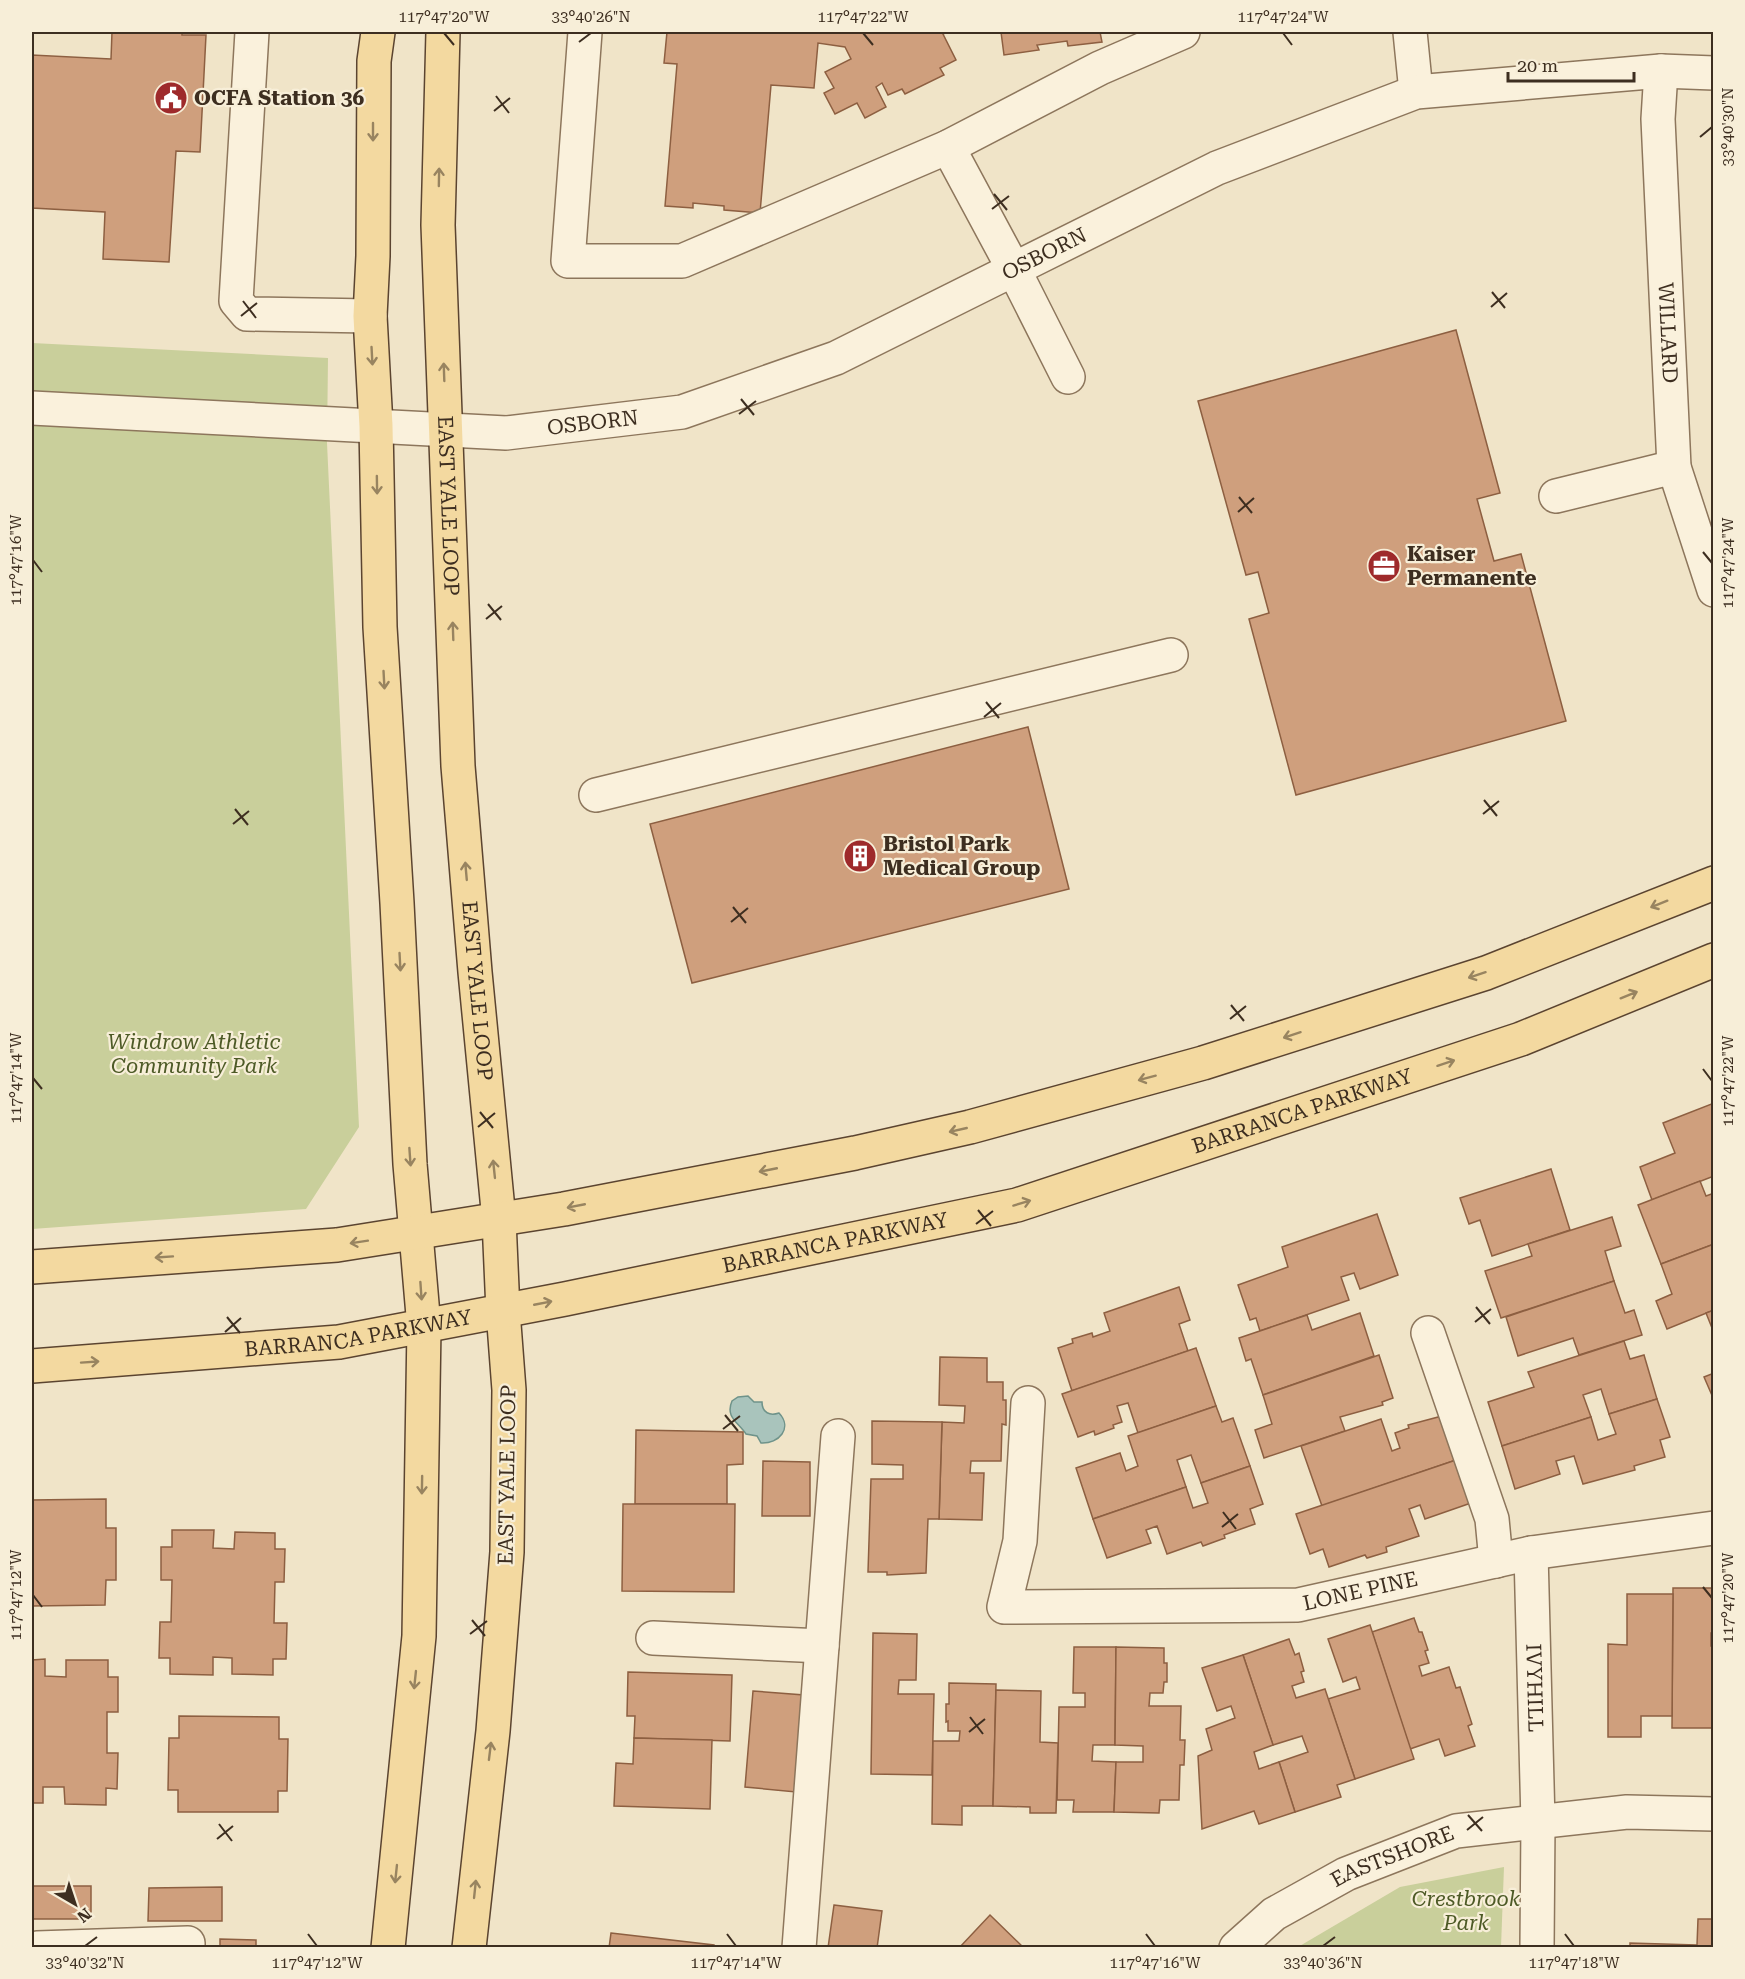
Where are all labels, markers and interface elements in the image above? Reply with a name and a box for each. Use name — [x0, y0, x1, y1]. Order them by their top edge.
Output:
text: 117°47'20"W — [399, 8, 490, 26]
text: 33°40'26"N — [551, 8, 631, 26]
text: 117°47'22"W — [818, 8, 909, 26]
text: 117°47'24"W — [1238, 8, 1329, 26]
scale bar — [1508, 45, 1634, 83]
text: 20 m — [1517, 55, 1558, 76]
public building icon: OCFA Station 36 — [153, 80, 189, 116]
place label: OCFA Station 36 — [194, 86, 364, 110]
text: 33°40'30"N — [1719, 87, 1737, 167]
one-way arrow — [367, 121, 379, 141]
one-way arrow — [434, 167, 445, 187]
street label: OSBORN — [998, 223, 1091, 285]
street label: WILLARD — [1654, 282, 1682, 384]
one-way arrow — [366, 345, 377, 365]
one-way arrow — [438, 362, 449, 382]
street label: OSBORN — [546, 405, 640, 440]
street label: EAST YALE LOOP — [433, 415, 464, 596]
one-way arrow — [371, 474, 383, 494]
text: 117°47'16"W — [7, 514, 25, 605]
text: 117°47'24"W — [1719, 517, 1737, 608]
place label: Kaiser Permanente — [1407, 542, 1537, 590]
office icon: Kaiser Permanente — [1366, 548, 1402, 584]
one-way arrow — [448, 621, 459, 641]
one-way arrow — [378, 669, 389, 689]
place label: Bristol Park Medical Group — [883, 832, 1040, 880]
building icon: Bristol Park Medical Group — [842, 838, 878, 874]
one-way arrow — [461, 861, 472, 881]
street label: EAST YALE LOOP — [457, 900, 497, 1082]
one-way arrow — [1650, 900, 1669, 911]
one-way arrow — [395, 951, 406, 971]
one-way arrow — [1469, 971, 1487, 982]
one-way arrow — [1619, 989, 1637, 1000]
park label: Windrow Athletic Community Park — [108, 1030, 280, 1078]
one-way arrow — [1283, 1030, 1302, 1041]
text: 117°47'14"W — [7, 1032, 25, 1123]
text: 117°47'22"W — [1719, 1035, 1737, 1126]
one-way arrow — [1436, 1057, 1455, 1068]
street label: BARRANCA PARKWAY — [1189, 1063, 1416, 1158]
one-way arrow — [1137, 1073, 1156, 1085]
one-way arrow — [949, 1124, 968, 1136]
one-way arrow — [404, 1146, 415, 1166]
one-way arrow — [488, 1160, 499, 1180]
one-way arrow — [758, 1165, 778, 1176]
one-way arrow — [1012, 1197, 1031, 1208]
one-way arrow — [567, 1201, 586, 1212]
street label: BARRANCA PARKWAY — [720, 1207, 951, 1278]
one-way arrow — [349, 1237, 369, 1248]
one-way arrow — [155, 1252, 175, 1263]
one-way arrow — [416, 1280, 427, 1300]
one-way arrow — [533, 1297, 552, 1308]
street label: BARRANCA PARKWAY — [243, 1305, 475, 1361]
one-way arrow — [79, 1357, 99, 1368]
street label: EAST YALE LOOP — [493, 1385, 521, 1565]
one-way arrow — [416, 1475, 428, 1495]
text: 117°47'12"W — [7, 1549, 25, 1640]
text: 117°47'20"W — [1719, 1552, 1737, 1643]
street label: LONE PINE — [1301, 1567, 1420, 1616]
street label: IVYHILL — [1521, 1643, 1548, 1733]
one-way arrow — [409, 1670, 420, 1690]
one-way arrow — [485, 1741, 496, 1761]
street label: EASTSHORE — [1326, 1821, 1457, 1892]
one-way arrow — [390, 1864, 401, 1884]
north arrow — [45, 1874, 105, 1934]
one-way arrow — [470, 1880, 481, 1900]
park label: Crestbrook Park — [1412, 1887, 1521, 1935]
text: N — [73, 1904, 95, 1927]
text: 33°40'32"N — [45, 1954, 125, 1972]
text: 117°47'12"W — [272, 1954, 363, 1972]
text: 117°47'14"W — [691, 1954, 782, 1972]
text: 117°47'16"W — [1110, 1954, 1201, 1972]
text: 33°40'36"N — [1283, 1954, 1363, 1972]
text: 117°47'18"W — [1529, 1954, 1620, 1972]

